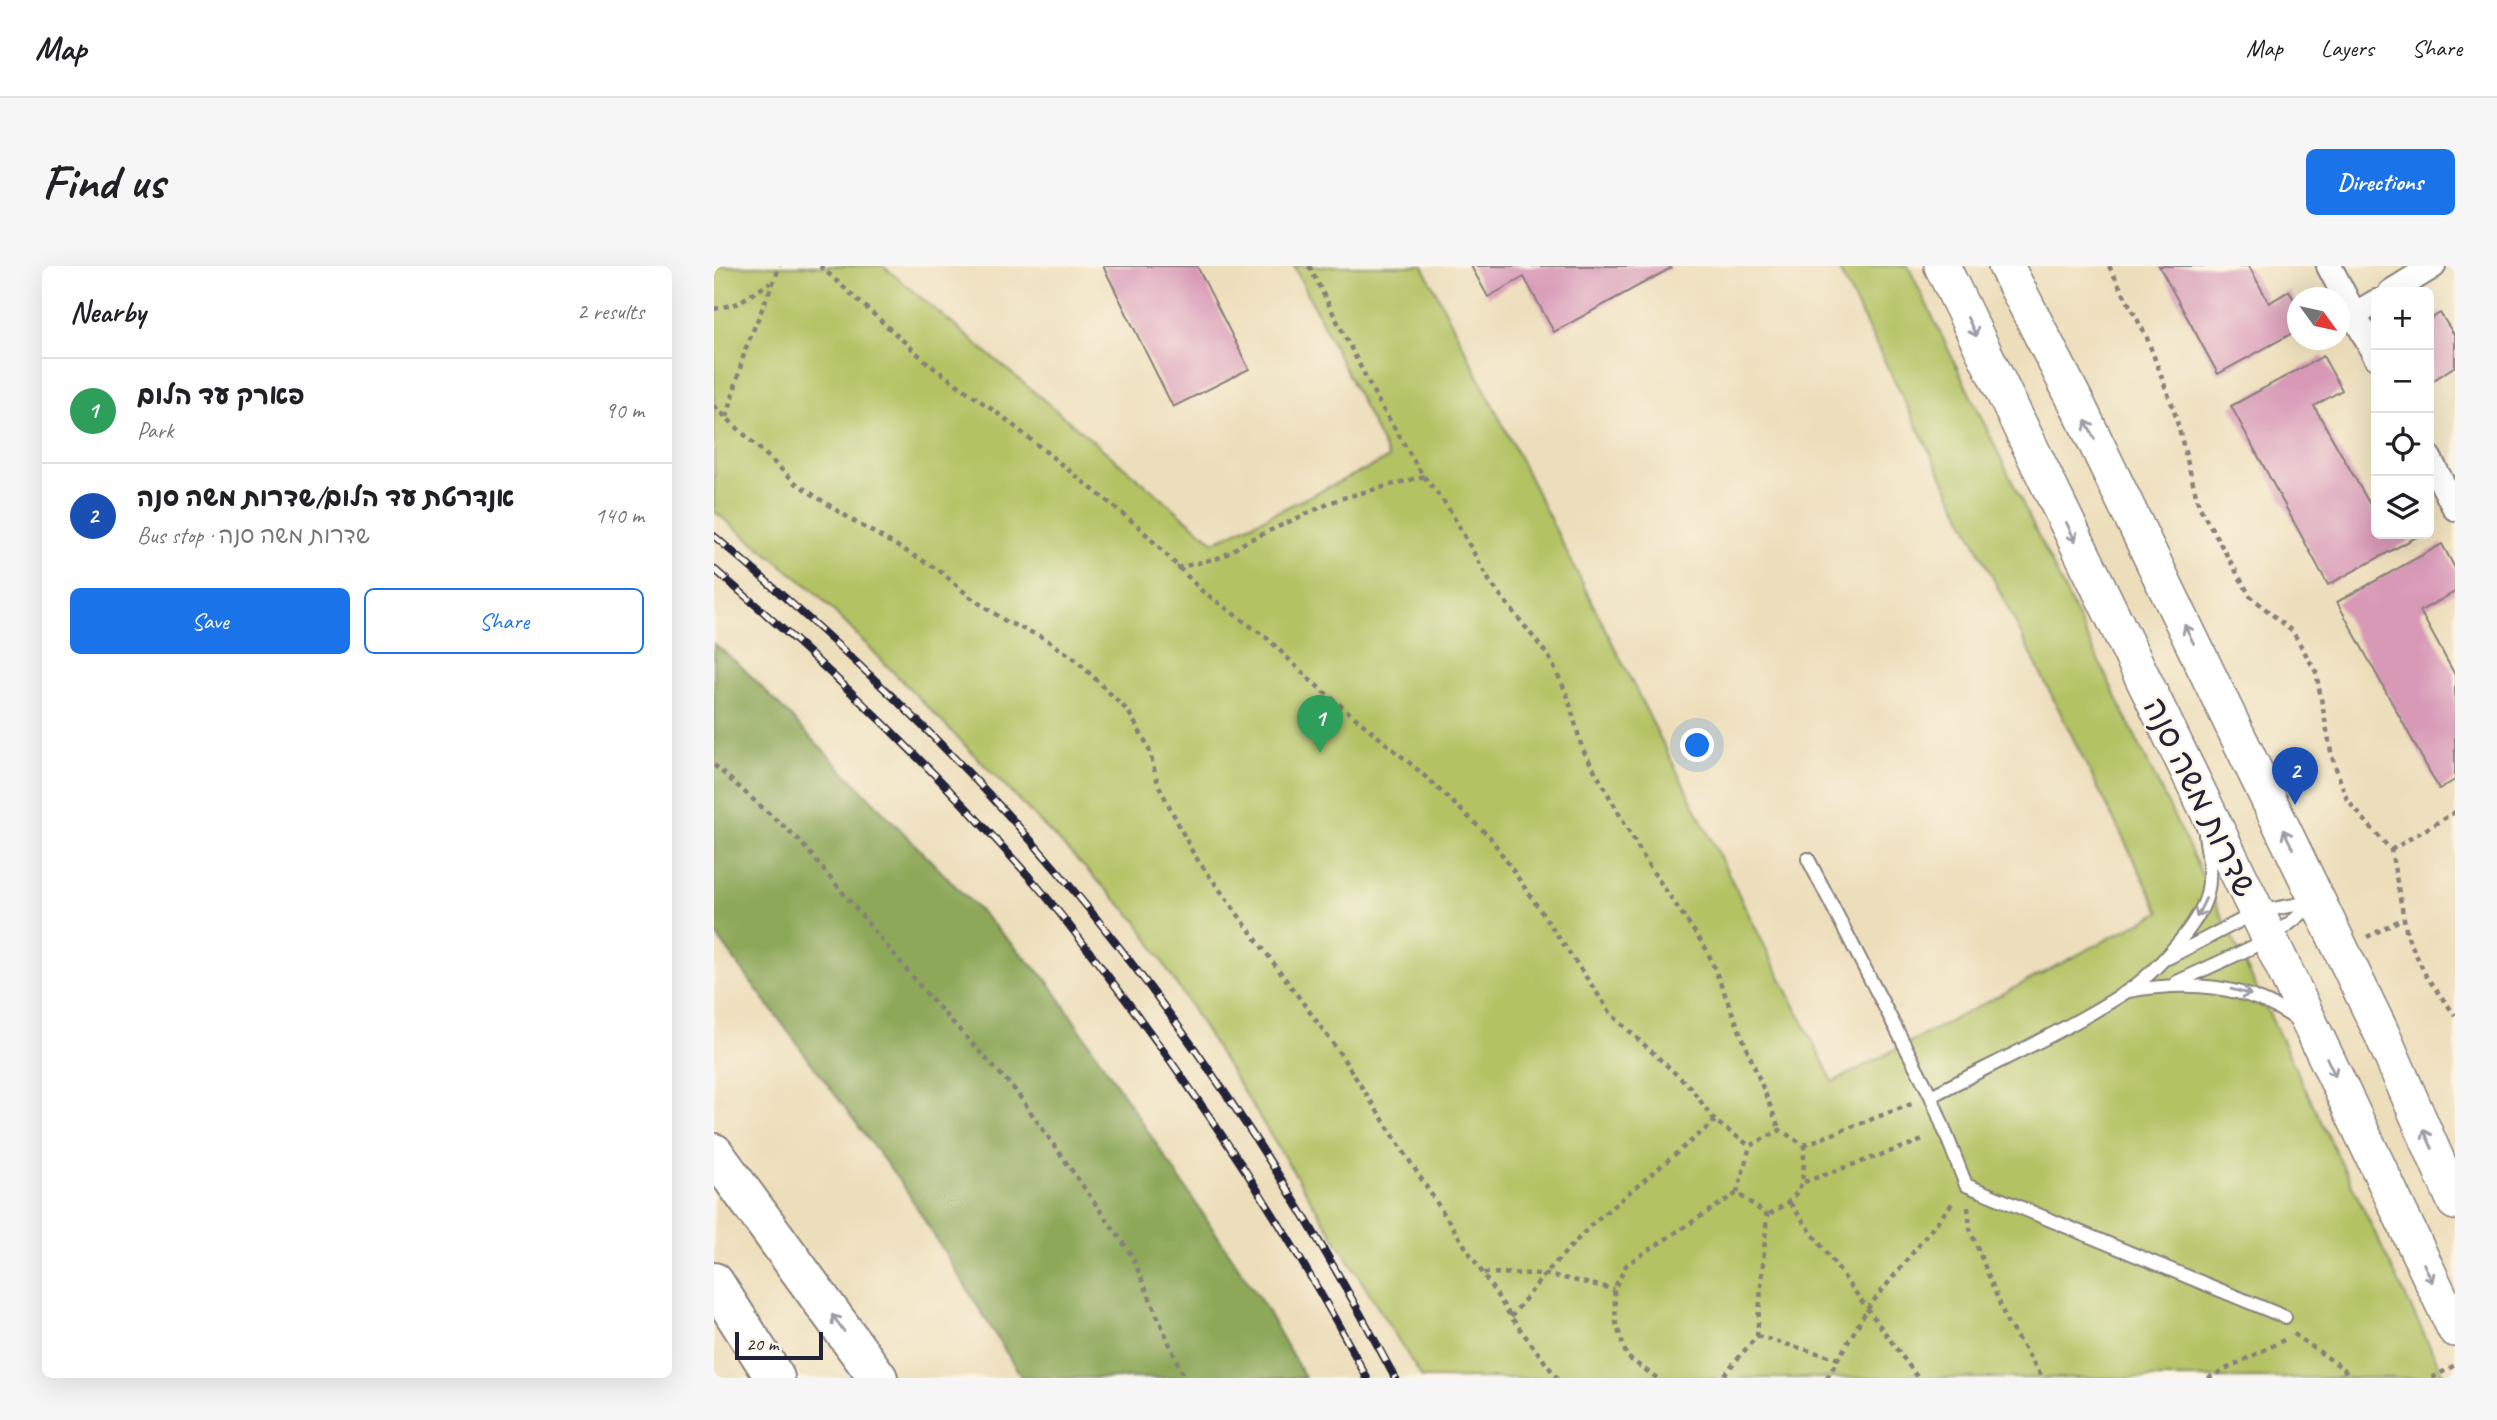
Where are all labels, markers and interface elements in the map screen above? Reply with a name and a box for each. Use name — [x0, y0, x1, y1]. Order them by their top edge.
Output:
text: Map — [35, 27, 86, 69]
text: Map — [2246, 33, 2283, 63]
text: Layers — [2321, 33, 2374, 63]
text: Share — [2412, 33, 2462, 63]
button: Directions — [2306, 149, 2455, 215]
text: Find us — [42, 151, 164, 213]
north arrow — [2287, 287, 2350, 350]
map controls — [2371, 287, 2434, 539]
button: + — [2371, 287, 2434, 350]
text: Nearby — [70, 293, 146, 331]
text: 2 results — [577, 297, 644, 326]
one-way arrow — [1965, 316, 1979, 337]
button: − — [2371, 350, 2434, 413]
text: פארק עד הלום — [137, 379, 305, 412]
text: 1 — [88, 396, 98, 425]
text: 90 m — [605, 396, 644, 425]
button: locate — [2371, 413, 2434, 476]
text: Park — [137, 416, 173, 445]
one-way arrow — [2082, 420, 2096, 441]
button: layers — [2371, 476, 2434, 539]
text: אנדרטת עד הלום/שדרות משה סנה — [137, 481, 514, 514]
text: 2 — [88, 501, 98, 530]
text: 140 m — [595, 501, 644, 530]
text: Bus stop · שדרות משה סנה — [137, 521, 370, 550]
one-way arrow — [2065, 521, 2078, 542]
button: Save — [70, 588, 350, 654]
button: Share — [364, 588, 644, 654]
one-way arrow — [2181, 624, 2195, 645]
street label: שדרות משה סנה — [2134, 690, 2266, 904]
pin: 1 — [1297, 695, 1343, 753]
your location — [1680, 728, 1714, 762]
pin: 2 — [2272, 747, 2318, 805]
one-way arrow — [2280, 829, 2294, 850]
one-way arrow — [2193, 897, 2207, 918]
one-way arrow — [2229, 986, 2251, 999]
one-way arrow — [2325, 1056, 2338, 1077]
one-way arrow — [2421, 1129, 2434, 1150]
one-way arrow — [2423, 1262, 2436, 1283]
one-way arrow — [831, 1314, 845, 1333]
scale bar — [735, 1329, 822, 1361]
text: 20 m — [746, 1332, 778, 1356]

